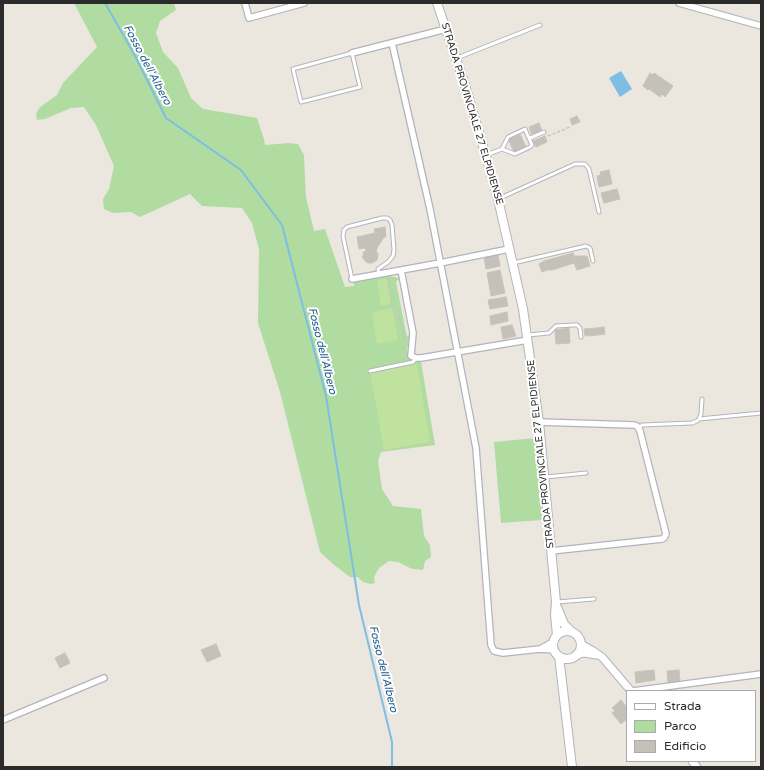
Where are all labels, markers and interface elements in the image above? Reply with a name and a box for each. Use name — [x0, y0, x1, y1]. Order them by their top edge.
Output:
street label: STRADA PROVINCIALE 27 ELPIDIENSE — [439, 22, 505, 206]
water label: Fosso dell'Albero — [120, 23, 174, 107]
water label: Fosso dell'Albero — [305, 306, 339, 396]
street label: STRADA PROVINCIALE 27 ELPIDIENSE — [525, 359, 557, 549]
water label: Fosso dell'Albero — [366, 624, 400, 714]
legend — [626, 690, 756, 762]
text: Strada — [664, 699, 701, 713]
text: Parco — [664, 719, 697, 733]
text: Edificio — [664, 739, 706, 753]

